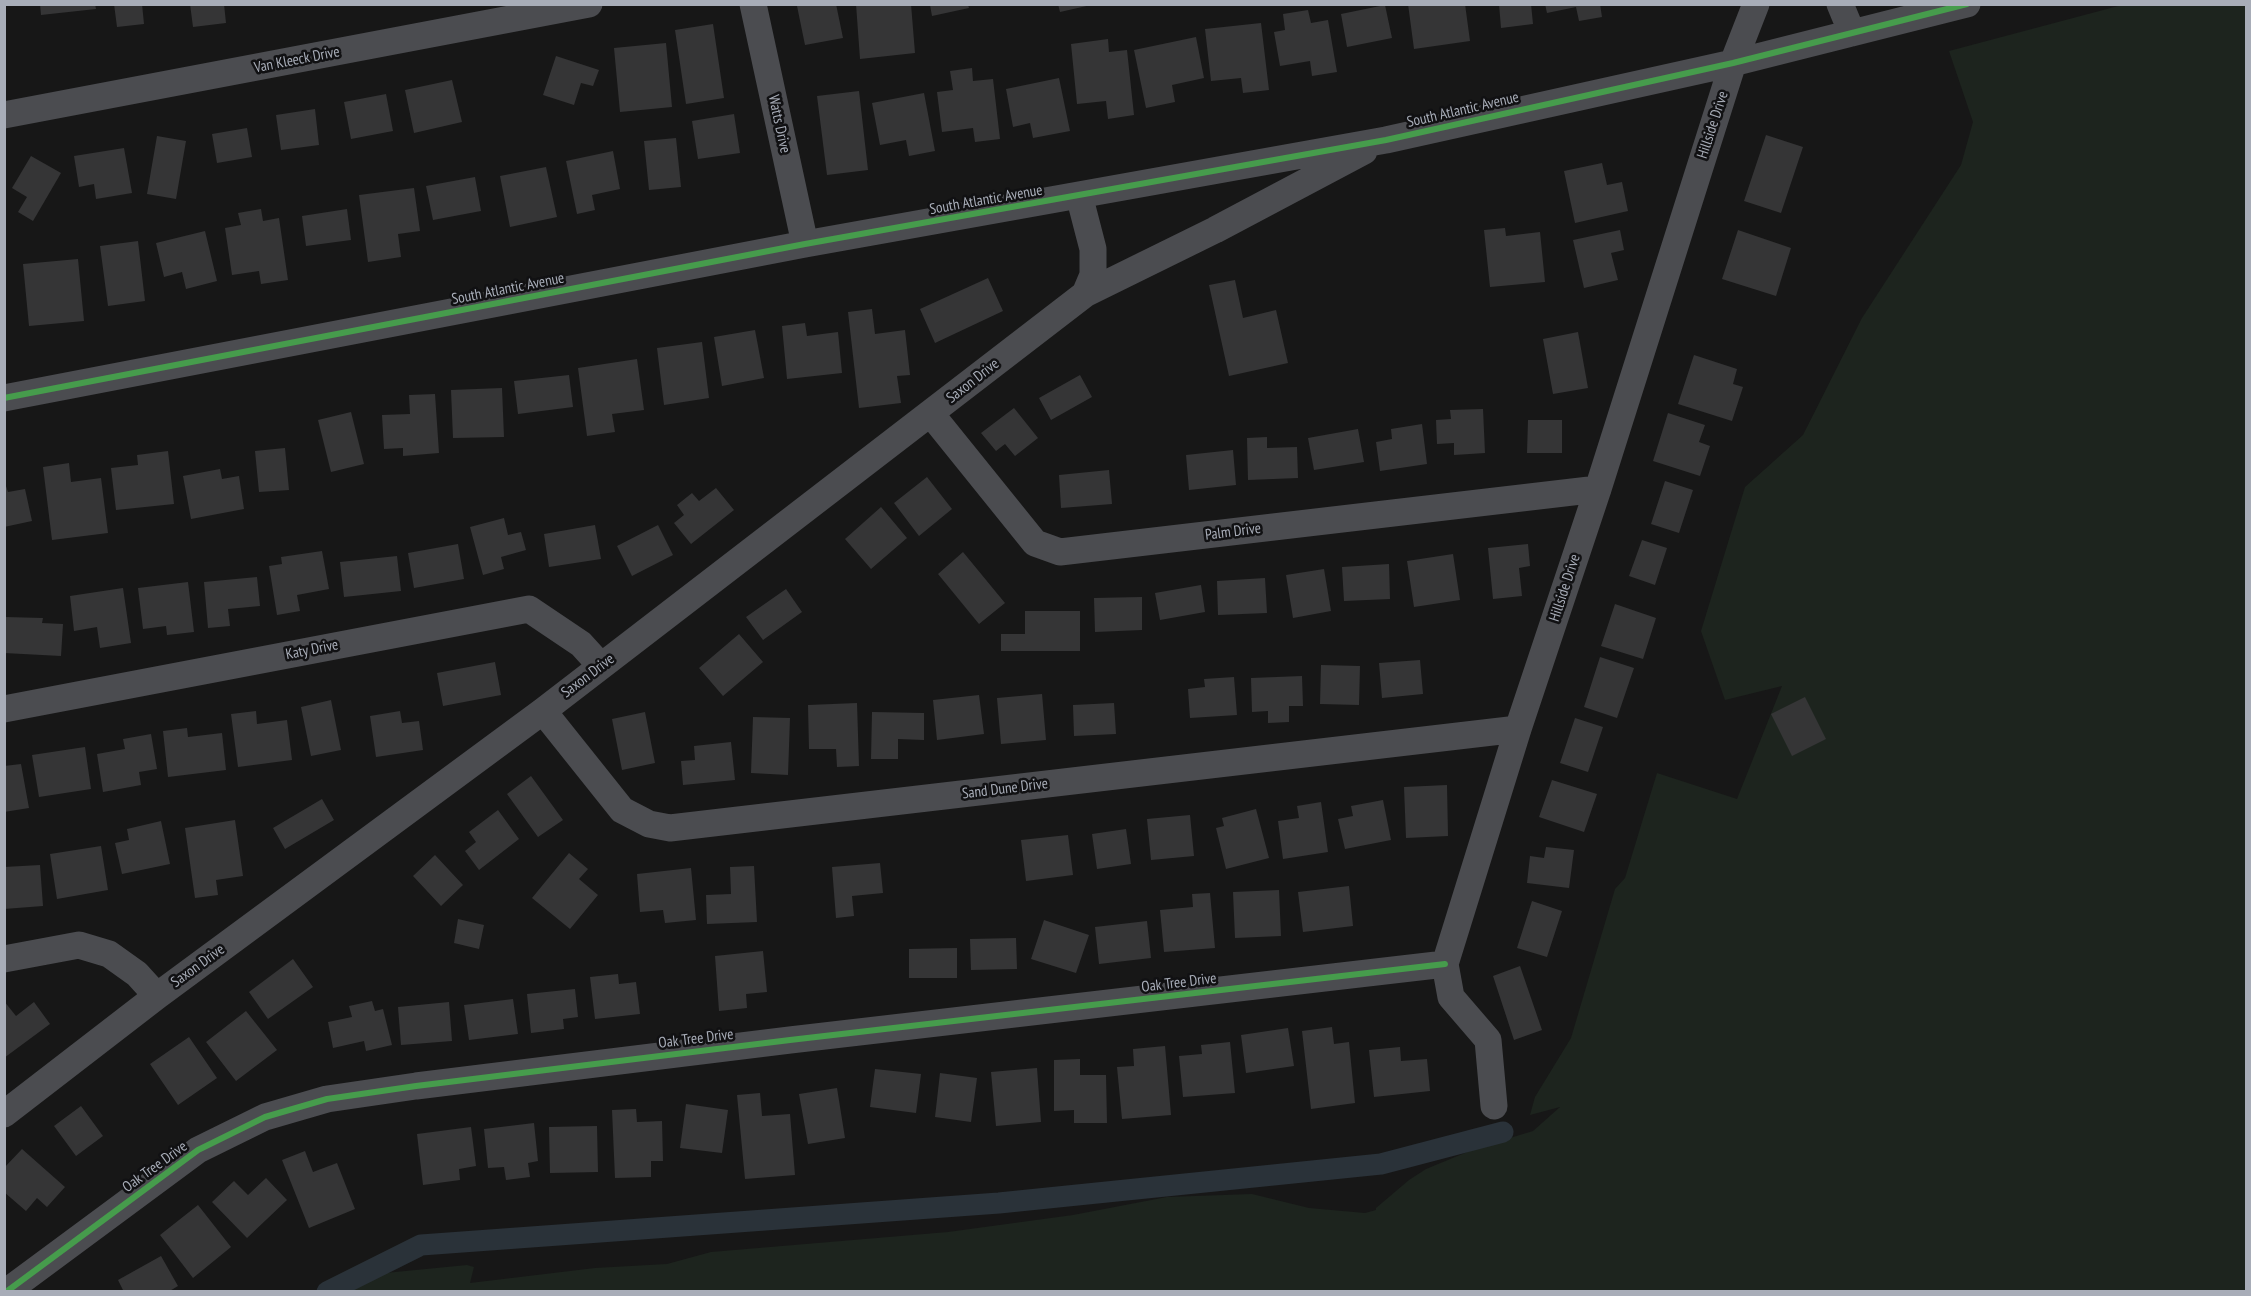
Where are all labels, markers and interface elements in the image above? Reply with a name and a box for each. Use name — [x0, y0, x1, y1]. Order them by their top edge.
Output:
street label: Van Kleeck Drive — [253, 43, 341, 77]
street label: South Atlantic Avenue — [1405, 88, 1521, 132]
street label: Hillside Drive — [1694, 89, 1732, 161]
street label: Watts Drive — [764, 93, 794, 155]
street label: South Atlantic Avenue — [928, 181, 1044, 219]
street label: South Atlantic Avenue — [450, 269, 566, 309]
street label: Saxon Drive — [943, 355, 1003, 407]
street label: Palm Drive — [1204, 520, 1262, 544]
street label: Hillside Drive — [1546, 552, 1584, 624]
street label: Katy Drive — [284, 636, 340, 664]
street label: Saxon Drive — [558, 650, 618, 702]
street label: Sand Dune Drive — [961, 775, 1049, 803]
street label: Saxon Drive — [168, 941, 228, 991]
street label: Oak Tree Drive — [1140, 969, 1218, 997]
street label: Oak Tree Drive — [657, 1025, 735, 1053]
street label: Oak Tree Drive — [119, 1138, 191, 1196]

